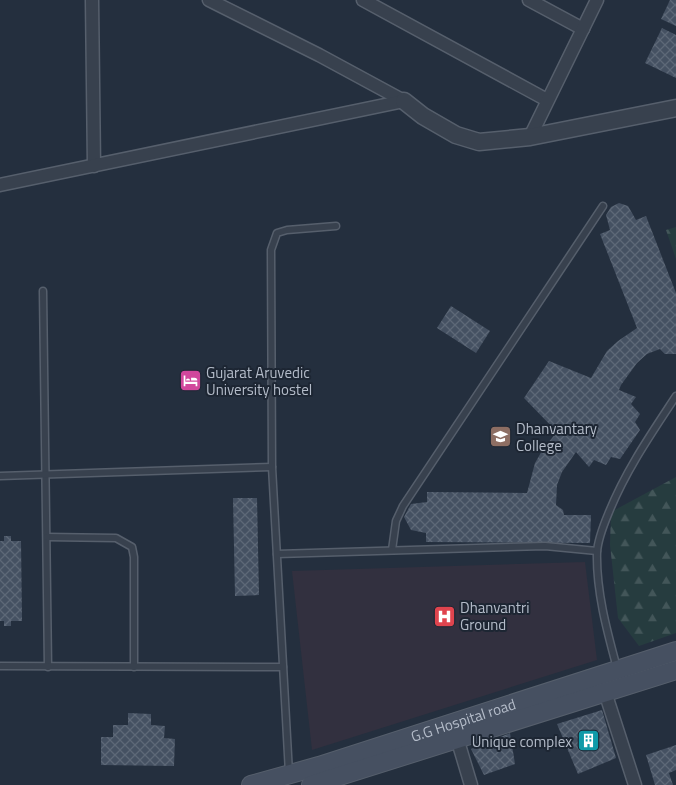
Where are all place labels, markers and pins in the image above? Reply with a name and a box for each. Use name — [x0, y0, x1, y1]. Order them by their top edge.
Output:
place label: Gujarat Aruvedic University hostel — [206, 361, 312, 401]
hotel icon: Gujarat Aruvedic University hostel — [178, 369, 202, 393]
place label: Dhanvantary College — [516, 417, 597, 457]
school or university icon: Dhanvantary College — [488, 425, 512, 449]
place label: Dhanvantri Ground — [460, 596, 530, 636]
hospital icon: Dhanvantri Ground — [432, 604, 456, 628]
building icon: Unique complex — [576, 729, 600, 753]
place label: Unique complex — [472, 730, 572, 753]

